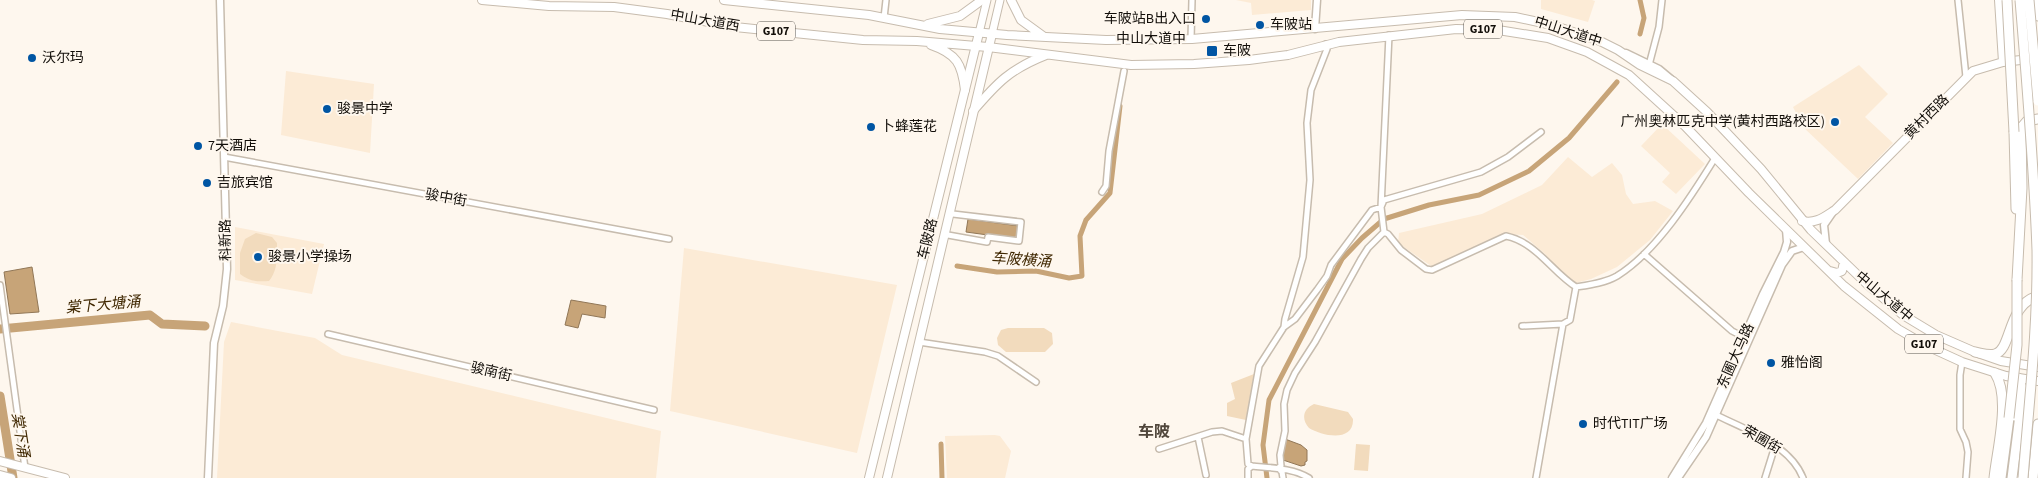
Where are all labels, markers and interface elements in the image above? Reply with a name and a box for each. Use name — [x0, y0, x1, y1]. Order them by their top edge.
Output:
street label: 中山大道西 — [669, 5, 741, 37]
place label: 车陂站B出入口 — [1104, 9, 1196, 29]
street label: 中山大道中 — [1532, 12, 1604, 52]
marker: 车陂站B出入口 — [1200, 13, 1212, 25]
place label: 车陂站 — [1270, 15, 1312, 35]
marker: 车陂站 — [1254, 19, 1266, 31]
road number: G107 — [1464, 20, 1502, 38]
road number: G107 — [757, 22, 795, 40]
street label: 中山大道中 — [1116, 29, 1186, 49]
place label: 车陂 — [1223, 41, 1251, 61]
marker: 车陂 — [1205, 44, 1219, 58]
place label: 沃尔玛 — [42, 48, 84, 68]
marker: 沃尔玛 — [26, 52, 38, 64]
street label: 黄村西路 — [1900, 90, 1954, 144]
place label: 骏景中学 — [337, 99, 393, 119]
marker: 骏景中学 — [321, 103, 333, 115]
place label: 广州奥林匹克中学(黄村西路校区) — [1621, 112, 1825, 132]
marker: 广州奥林匹克中学(黄村西路校区) — [1829, 116, 1841, 128]
place label: 卜蜂莲花 — [881, 117, 937, 137]
marker: 卜蜂莲花 — [865, 121, 877, 133]
place label: 7天酒店 — [208, 136, 257, 156]
marker: 7天酒店 — [192, 140, 204, 152]
place label: 吉旅宾馆 — [217, 173, 273, 193]
marker: 吉旅宾馆 — [201, 177, 213, 189]
street label: 骏中街 — [424, 185, 468, 211]
street label: 车陂路 — [913, 216, 943, 262]
street label: 科新路 — [216, 219, 236, 261]
place label: 骏景小学操场 — [268, 247, 352, 267]
water label: 车陂横涌 — [990, 247, 1054, 273]
marker: 骏景小学操场 — [252, 251, 264, 263]
street label: 中山大道中 — [1851, 267, 1917, 327]
water label: 棠下大塘涌 — [65, 291, 143, 319]
street label: 东圃大马路 — [1713, 320, 1759, 392]
road number: G107 — [1905, 334, 1943, 354]
place label: 雅怡阁 — [1781, 353, 1823, 373]
marker: 雅怡阁 — [1765, 357, 1777, 369]
street label: 骏南街 — [468, 358, 514, 386]
water label: 棠下涌 — [6, 411, 34, 461]
place label: 时代TIT广场 — [1593, 414, 1668, 434]
marker: 时代TIT广场 — [1577, 418, 1589, 430]
district label: 车陂 — [1138, 421, 1170, 443]
street label: 荣圃街 — [1739, 421, 1785, 459]

